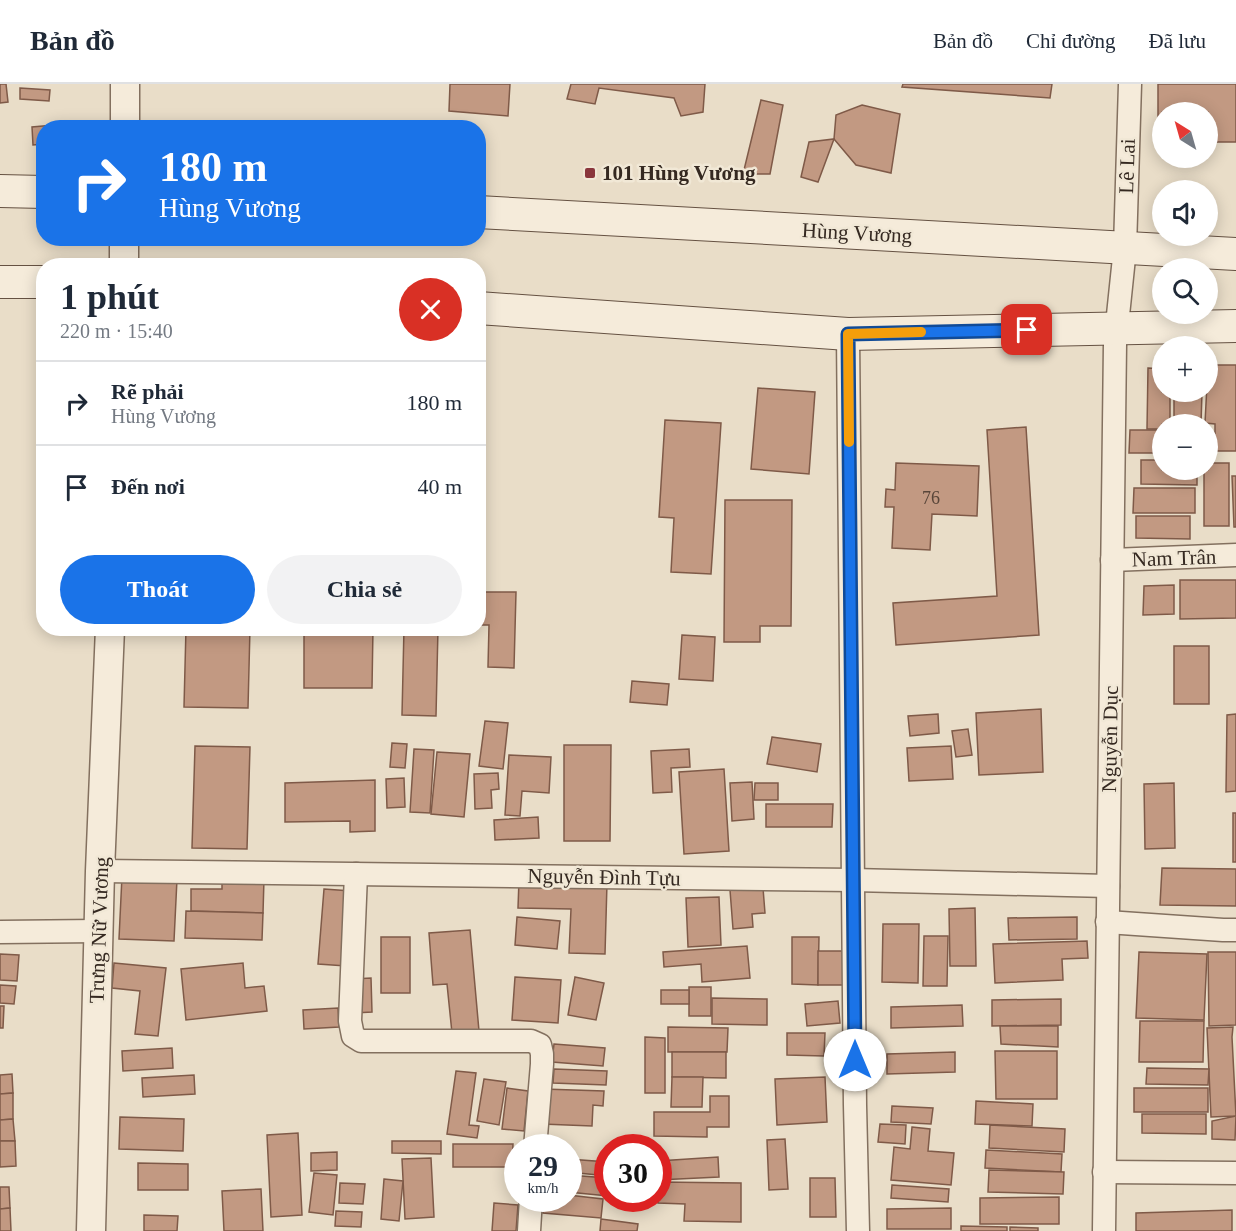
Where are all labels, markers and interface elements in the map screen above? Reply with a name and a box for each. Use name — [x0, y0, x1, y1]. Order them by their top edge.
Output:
text: Bản đồ — [30, 25, 115, 56]
text: Bản đồ — [933, 29, 993, 53]
text: Chỉ đường — [1026, 29, 1116, 53]
text: Đã lưu — [1149, 29, 1206, 53]
north arrow — [1152, 102, 1218, 168]
map controls — [1152, 102, 1218, 480]
street label: Lê Lai — [1114, 138, 1140, 194]
icon: right — [60, 144, 138, 222]
text: 180 m — [159, 144, 268, 190]
place label: 101 Hùng Vương — [602, 161, 756, 185]
marker: 101 Hùng Vương — [583, 166, 597, 180]
button: sound — [1152, 180, 1218, 246]
text: Hùng Vương — [159, 193, 301, 223]
street label: Hùng Vương — [801, 218, 913, 248]
button: search — [1152, 258, 1218, 324]
text: 1 phút — [60, 277, 159, 317]
button: close — [399, 278, 462, 341]
pin — [1001, 304, 1052, 355]
icon: arrive — [1010, 313, 1043, 346]
text: 220 m · 15:40 — [60, 320, 173, 342]
button: + — [1152, 336, 1218, 402]
text: Rẽ phải — [111, 379, 184, 404]
icon: right — [60, 387, 93, 420]
text: 180 m — [406, 390, 462, 415]
text: Hùng Vương — [111, 405, 216, 427]
button: − — [1152, 414, 1218, 480]
icon: arrive — [60, 471, 93, 504]
text: Đến nơi — [111, 474, 185, 499]
text: 40 m — [417, 474, 462, 499]
house number: 76 — [922, 488, 940, 508]
street label: Nam Trân — [1131, 545, 1217, 571]
button: Thoát — [60, 555, 255, 624]
button: Chia sẻ — [267, 555, 462, 624]
street label: Nguyễn Dục — [1097, 685, 1123, 793]
street label: Trưng Nữ Vương — [84, 856, 114, 1004]
street label: Nguyễn Đình Tựu — [527, 864, 681, 890]
position arrow — [823, 1028, 887, 1092]
speed limit sign: 30 — [594, 1134, 672, 1212]
text: 29 — [528, 1149, 558, 1182]
text: km/h — [528, 1180, 558, 1196]

